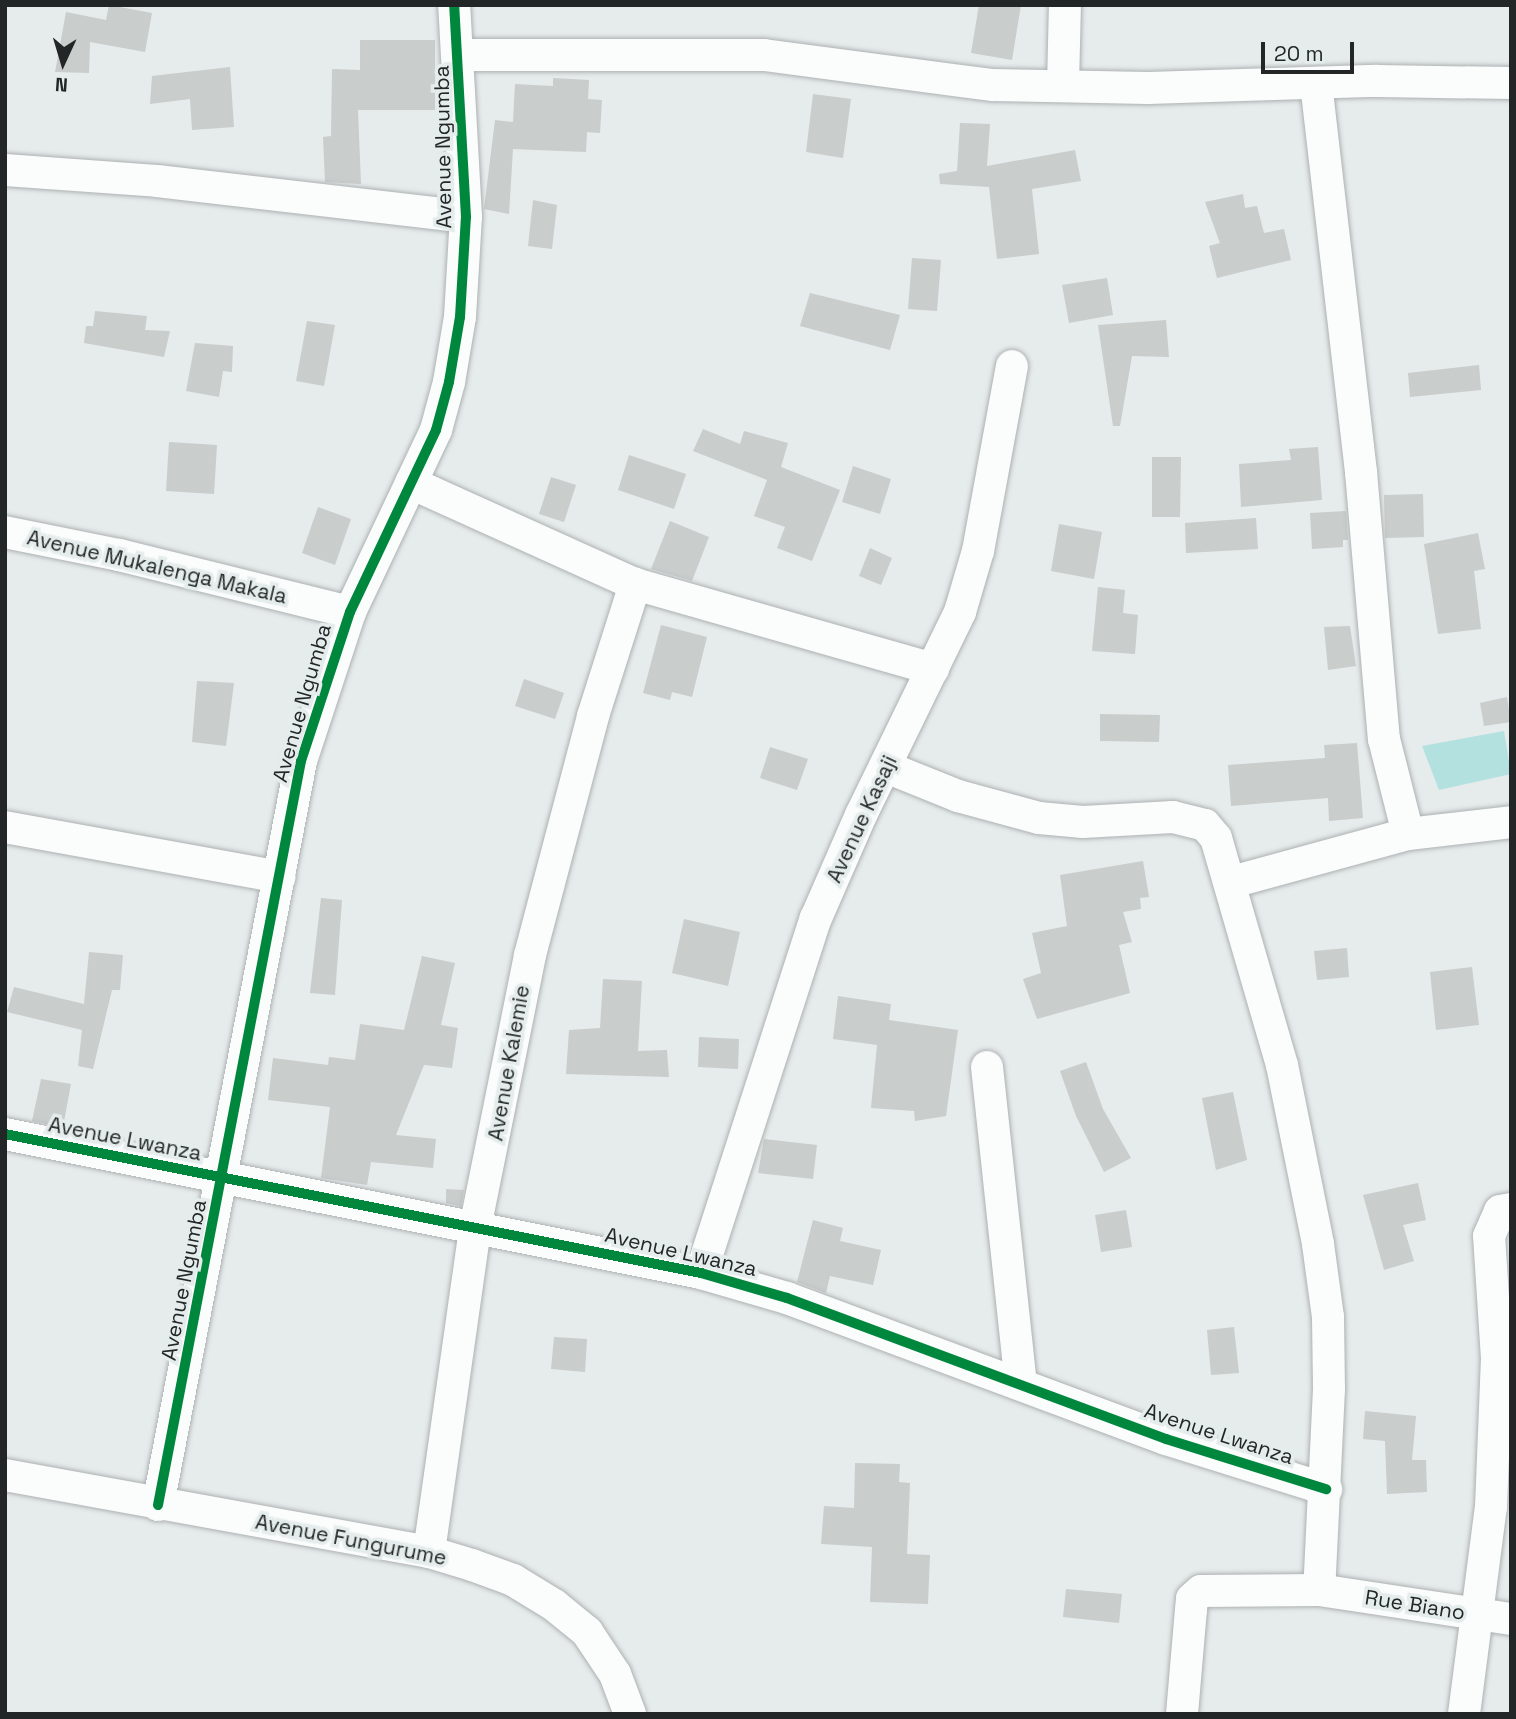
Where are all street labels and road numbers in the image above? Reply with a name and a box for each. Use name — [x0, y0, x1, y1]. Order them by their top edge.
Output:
street label: Avenue Ngumba — [429, 65, 457, 229]
street label: Avenue Mukalenga Makala — [25, 525, 289, 609]
street label: Avenue Ngumba — [267, 621, 337, 785]
street label: Avenue Kasaji — [821, 751, 903, 887]
street label: Avenue Kalemie — [483, 983, 535, 1143]
street label: Avenue Lwanza — [46, 1112, 204, 1166]
street label: Avenue Ngumba — [156, 1197, 212, 1363]
street label: Avenue Lwanza — [603, 1222, 759, 1282]
street label: Avenue Lwanza — [1141, 1398, 1297, 1470]
street label: Avenue Fungurume — [253, 1509, 449, 1571]
street label: Rue Biano — [1363, 1585, 1467, 1625]

